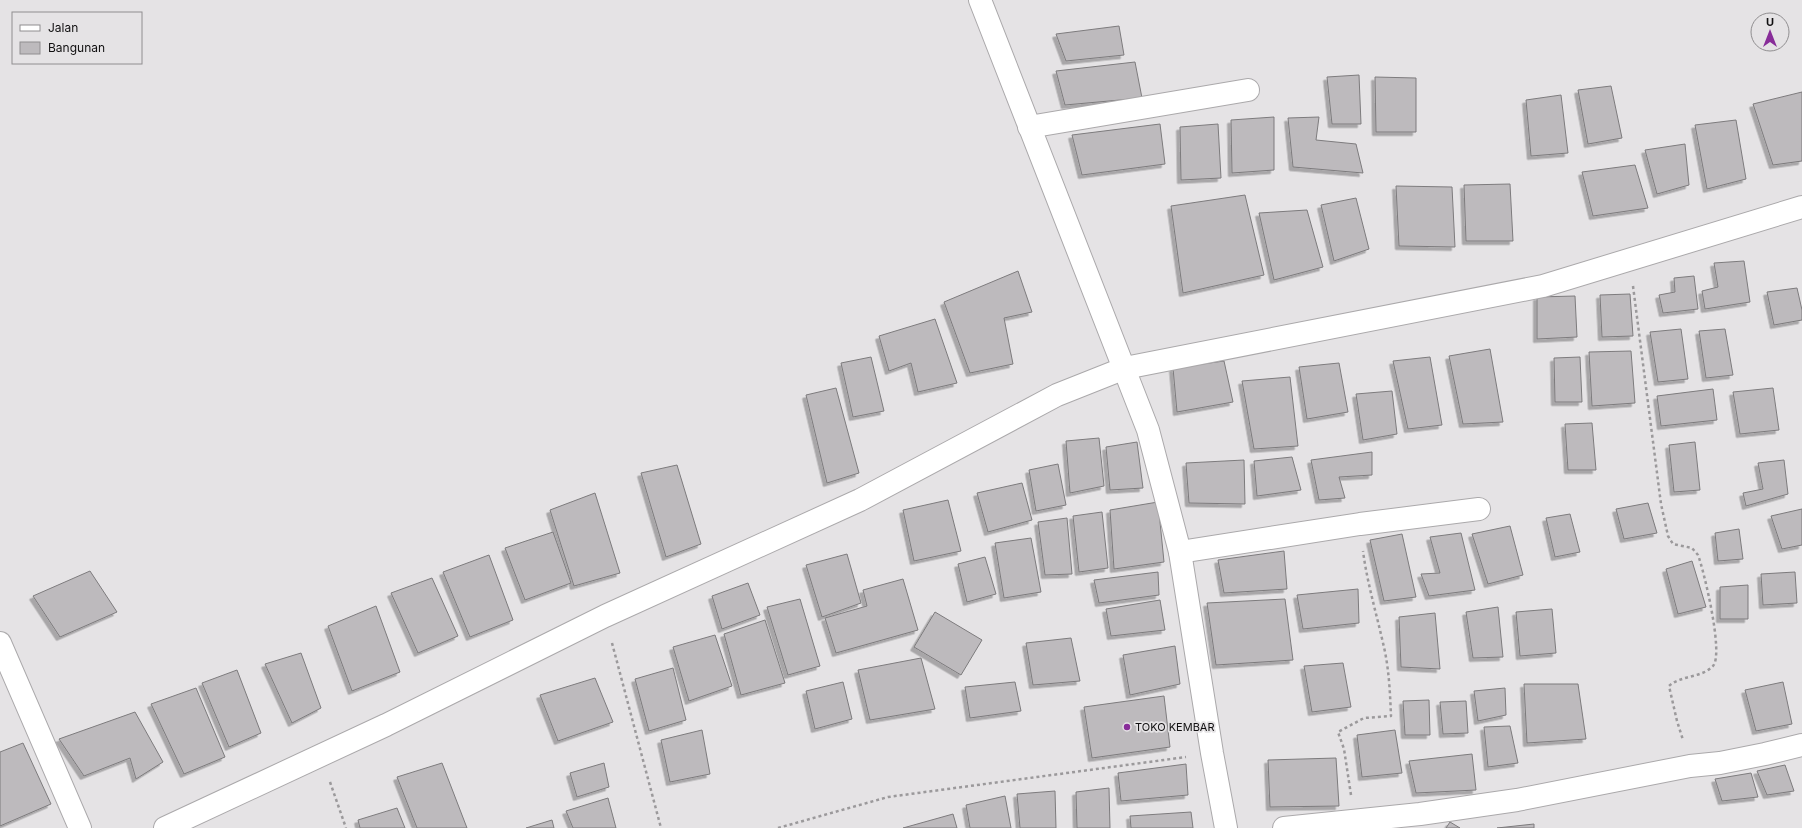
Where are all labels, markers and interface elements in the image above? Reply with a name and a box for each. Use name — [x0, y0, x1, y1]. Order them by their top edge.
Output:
legend — [12, 12, 142, 64]
north arrow — [1750, 12, 1790, 52]
text: U — [1766, 15, 1774, 29]
text: Jalan — [48, 20, 78, 35]
text: Bangunan — [48, 40, 105, 55]
place label: TOKO KEMBAR — [1135, 720, 1215, 734]
marker: TOKO KEMBAR — [1122, 722, 1132, 732]

